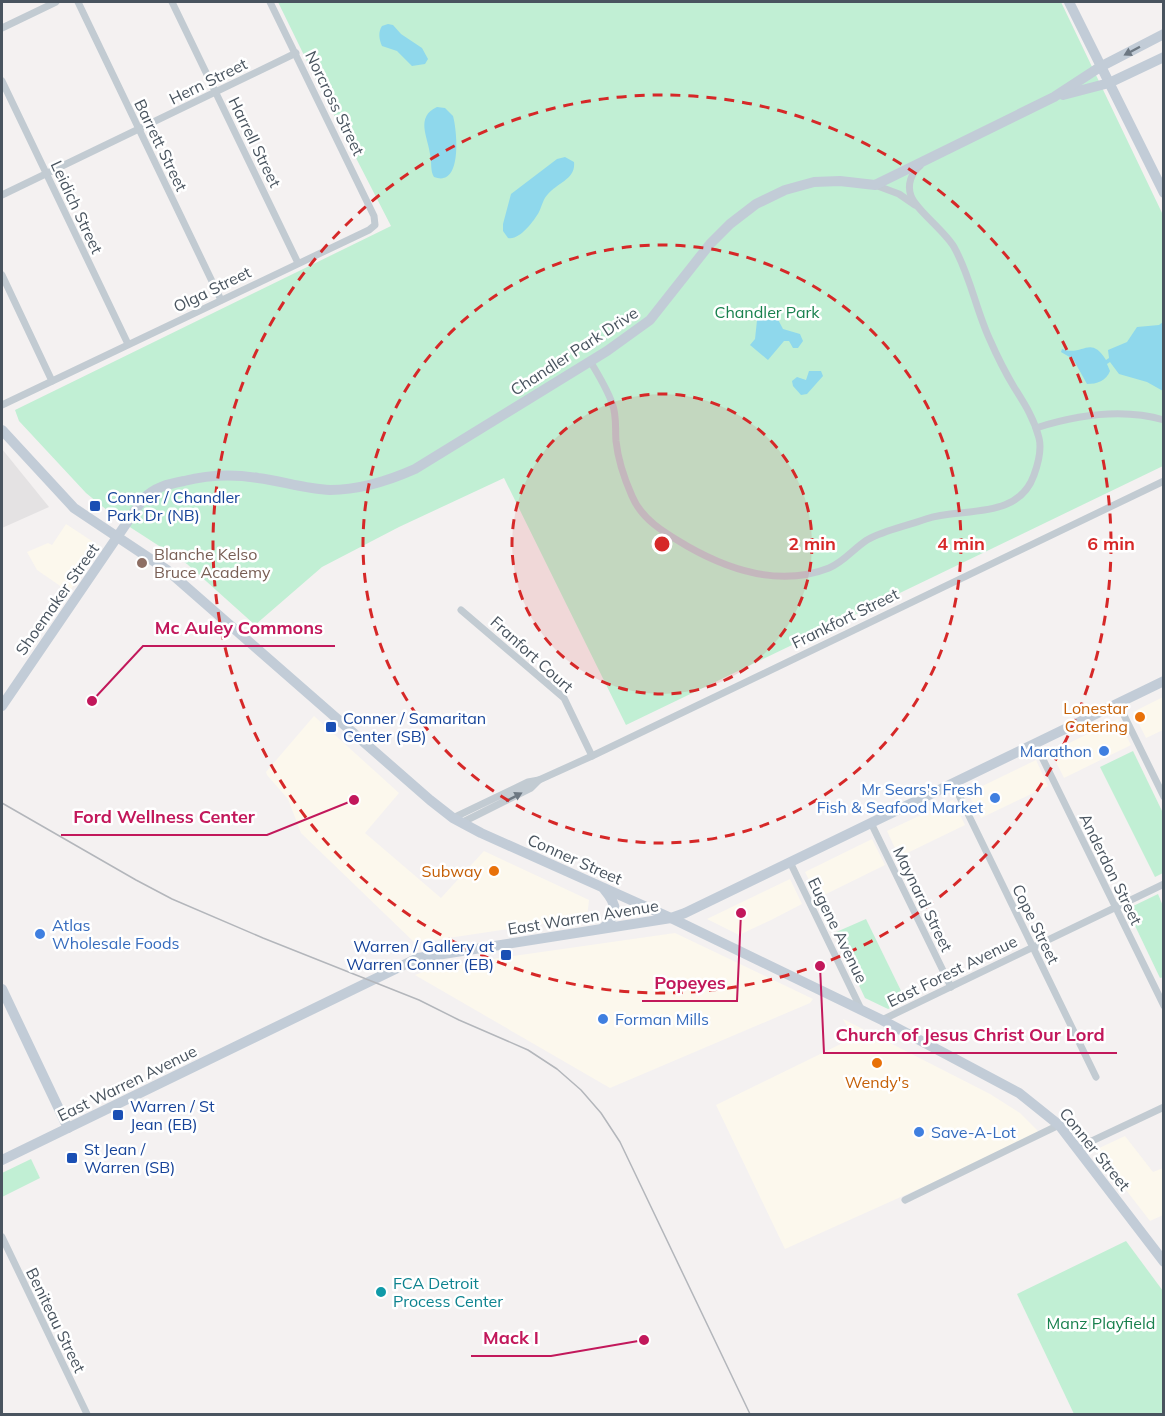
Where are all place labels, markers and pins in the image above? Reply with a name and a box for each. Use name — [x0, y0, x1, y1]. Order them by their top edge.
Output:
place label: Conner / Chandler Park Dr (NB) — [107, 487, 240, 525]
marker: Conner / Chandler Park Dr (NB) — [88, 499, 102, 513]
centre of rings — [652, 534, 672, 554]
place label: Blanche Kelso Bruce Academy — [154, 544, 271, 582]
marker: Blanche Kelso Bruce Academy — [135, 556, 149, 570]
callout: Mc Auley Commons — [143, 610, 335, 646]
place label: Lonestar Catering — [1063, 698, 1128, 736]
place label: Conner / Samaritan Center (SB) — [343, 708, 486, 746]
marker: Lonestar Catering — [1133, 710, 1147, 724]
marker: Conner / Samaritan Center (SB) — [324, 720, 338, 734]
place label: Marathon — [1020, 741, 1092, 761]
marker: Marathon — [1097, 744, 1111, 758]
place label: Mr Sears's Fresh Fish & Seafood Market — [817, 779, 983, 817]
marker: Mr Sears's Fresh Fish & Seafood Market — [988, 791, 1002, 805]
callout: Ford Wellness Center — [61, 799, 267, 835]
place label: Subway — [422, 861, 482, 881]
marker: Subway — [487, 864, 501, 878]
place label: Atlas Wholesale Foods — [52, 915, 180, 953]
marker: Atlas Wholesale Foods — [33, 927, 47, 941]
place label: Warren / Gallery at Warren Conner (EB) — [346, 936, 494, 974]
marker: Warren / Gallery at Warren Conner (EB) — [499, 948, 513, 962]
callout: Popeyes — [642, 965, 737, 1001]
place label: Forman Mills — [615, 1009, 709, 1029]
marker: Forman Mills — [596, 1012, 610, 1026]
callout: Church of Jesus Christ Our Lord — [824, 1017, 1117, 1053]
marker: Wendy's — [870, 1056, 884, 1070]
place label: Wendy's — [845, 1072, 909, 1092]
place label: Warren / St Jean (EB) — [130, 1096, 215, 1134]
marker: Warren / St Jean (EB) — [111, 1108, 125, 1122]
place label: Save-A-Lot — [931, 1122, 1016, 1142]
marker: Save-A-Lot — [912, 1125, 926, 1139]
place label: St Jean / Warren (SB) — [84, 1139, 175, 1177]
marker: St Jean / Warren (SB) — [65, 1151, 79, 1165]
place label: FCA Detroit Process Center — [393, 1273, 503, 1311]
marker: FCA Detroit Process Center — [374, 1285, 388, 1299]
callout: Mack I — [471, 1320, 551, 1356]

